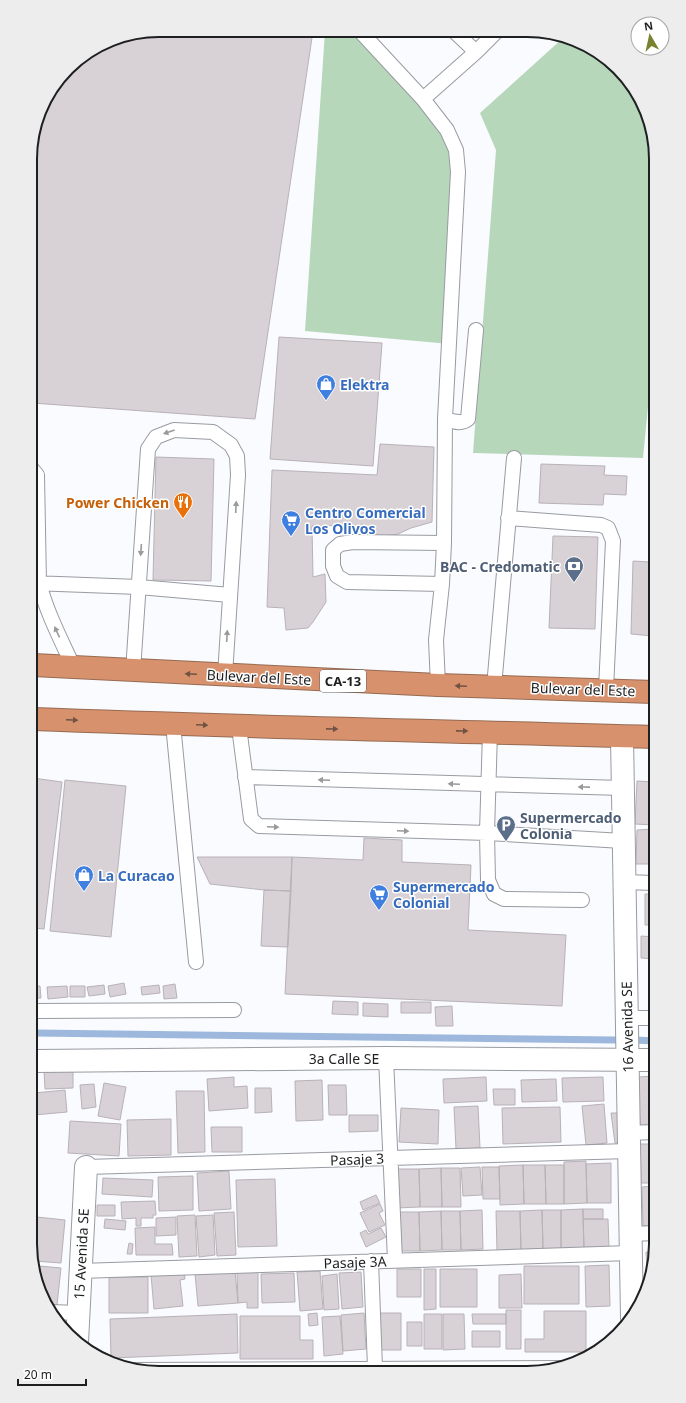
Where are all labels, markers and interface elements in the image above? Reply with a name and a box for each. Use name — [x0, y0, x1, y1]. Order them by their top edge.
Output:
north arrow — [630, 16, 670, 56]
text: N — [643, 18, 654, 34]
shop icon: Elektra — [315, 373, 337, 401]
place label: Elektra — [340, 375, 390, 394]
one-way arrow — [163, 429, 175, 435]
restaurant icon: Power Chicken — [172, 491, 194, 519]
place label: Power Chicken — [66, 493, 169, 512]
one-way arrow — [232, 501, 239, 513]
place label: Centro Comercial Los Olivos — [305, 503, 426, 538]
supermarket icon: Centro Comercial Los Olivos — [280, 509, 302, 537]
one-way arrow — [138, 544, 145, 556]
bank icon: BAC - Credomatic — [563, 555, 585, 583]
place label: BAC - Credomatic — [440, 557, 560, 576]
one-way arrow — [54, 627, 60, 638]
one-way arrow — [224, 630, 231, 642]
street label: Bulevar del Este — [206, 665, 312, 689]
one-way arrow — [185, 670, 197, 677]
road number: CA-13 — [320, 670, 366, 692]
street label: Bulevar del Este — [530, 678, 636, 700]
one-way arrow — [454, 683, 467, 689]
one-way arrow — [66, 717, 78, 724]
one-way arrow — [196, 722, 208, 729]
one-way arrow — [326, 726, 339, 732]
one-way arrow — [456, 728, 468, 735]
one-way arrow — [317, 777, 330, 783]
one-way arrow — [447, 781, 460, 787]
one-way arrow — [577, 784, 590, 790]
place label: Supermercado Colonia — [520, 808, 622, 843]
parking icon: Supermercado Colonia — [495, 814, 517, 842]
one-way arrow — [267, 824, 280, 830]
one-way arrow — [397, 828, 410, 834]
shop icon: La Curacao — [73, 864, 95, 892]
place label: La Curacao — [98, 866, 175, 885]
place label: Supermercado Colonial — [393, 877, 495, 912]
supermarket icon: Supermercado Colonial — [368, 883, 390, 911]
street label: 16 Avenida SE — [617, 981, 637, 1073]
street label: 3a Calle SE — [309, 1049, 379, 1068]
street label: Pasaje 3 — [330, 1149, 384, 1169]
street label: 15 Avenida SE — [69, 1208, 93, 1300]
street label: Pasaje 3A — [323, 1251, 387, 1273]
scale bar — [18, 1361, 86, 1387]
text: 20 m — [24, 1366, 52, 1383]

